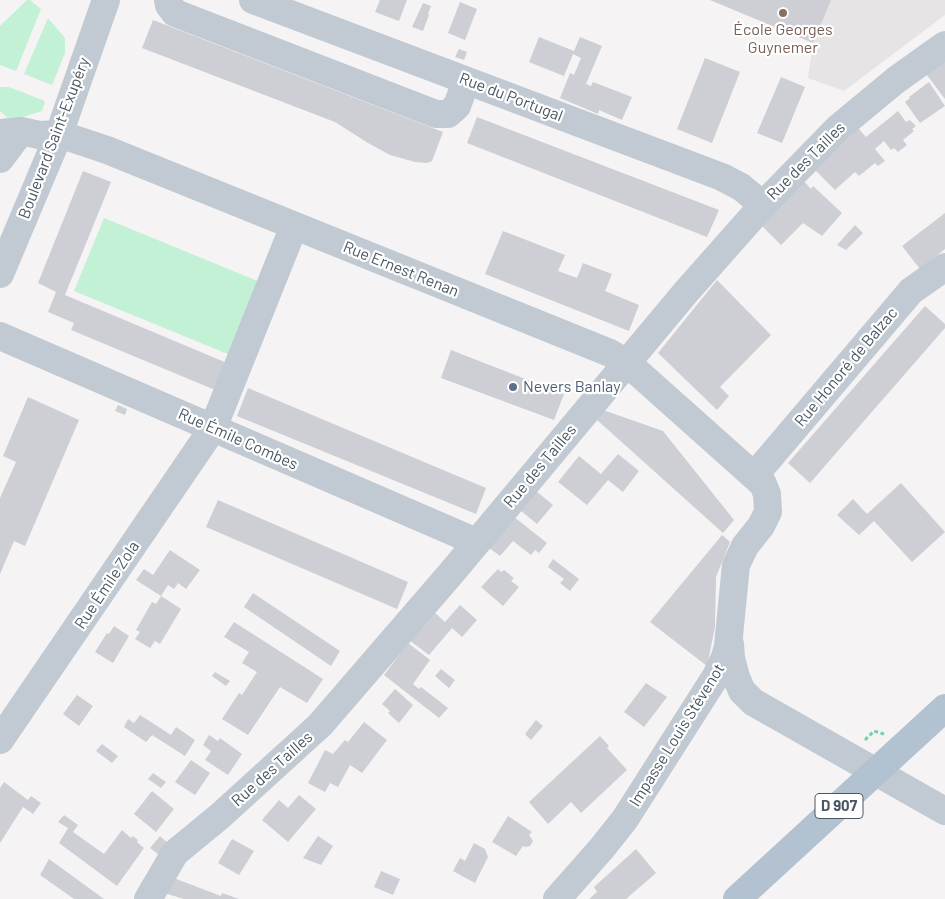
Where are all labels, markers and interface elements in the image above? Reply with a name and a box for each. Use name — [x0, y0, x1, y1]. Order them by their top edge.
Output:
marker: École Georges Guynemer — [777, 7, 789, 19]
place label: École Georges Guynemer — [733, 20, 833, 58]
street label: Boulevard Saint-Exupéry — [14, 55, 94, 221]
street label: Rue du Portugal — [457, 68, 565, 126]
street label: Rue des Tailles — [763, 118, 849, 204]
street label: Rue Ernest Renan — [340, 237, 462, 301]
street label: Rue Honoré de Balzac — [790, 303, 902, 431]
place label: Nevers Banlay — [523, 377, 621, 397]
marker: Nevers Banlay — [507, 381, 519, 393]
street label: Rue Émile Combes — [175, 404, 301, 474]
street label: Rue des Tailles — [500, 421, 580, 511]
street label: Rue Émile Zola — [71, 537, 143, 633]
street label: Impasse Louis Stévenot — [625, 660, 729, 810]
street label: Rue des Tailles — [227, 728, 317, 810]
road number: D 907 — [815, 794, 863, 818]

